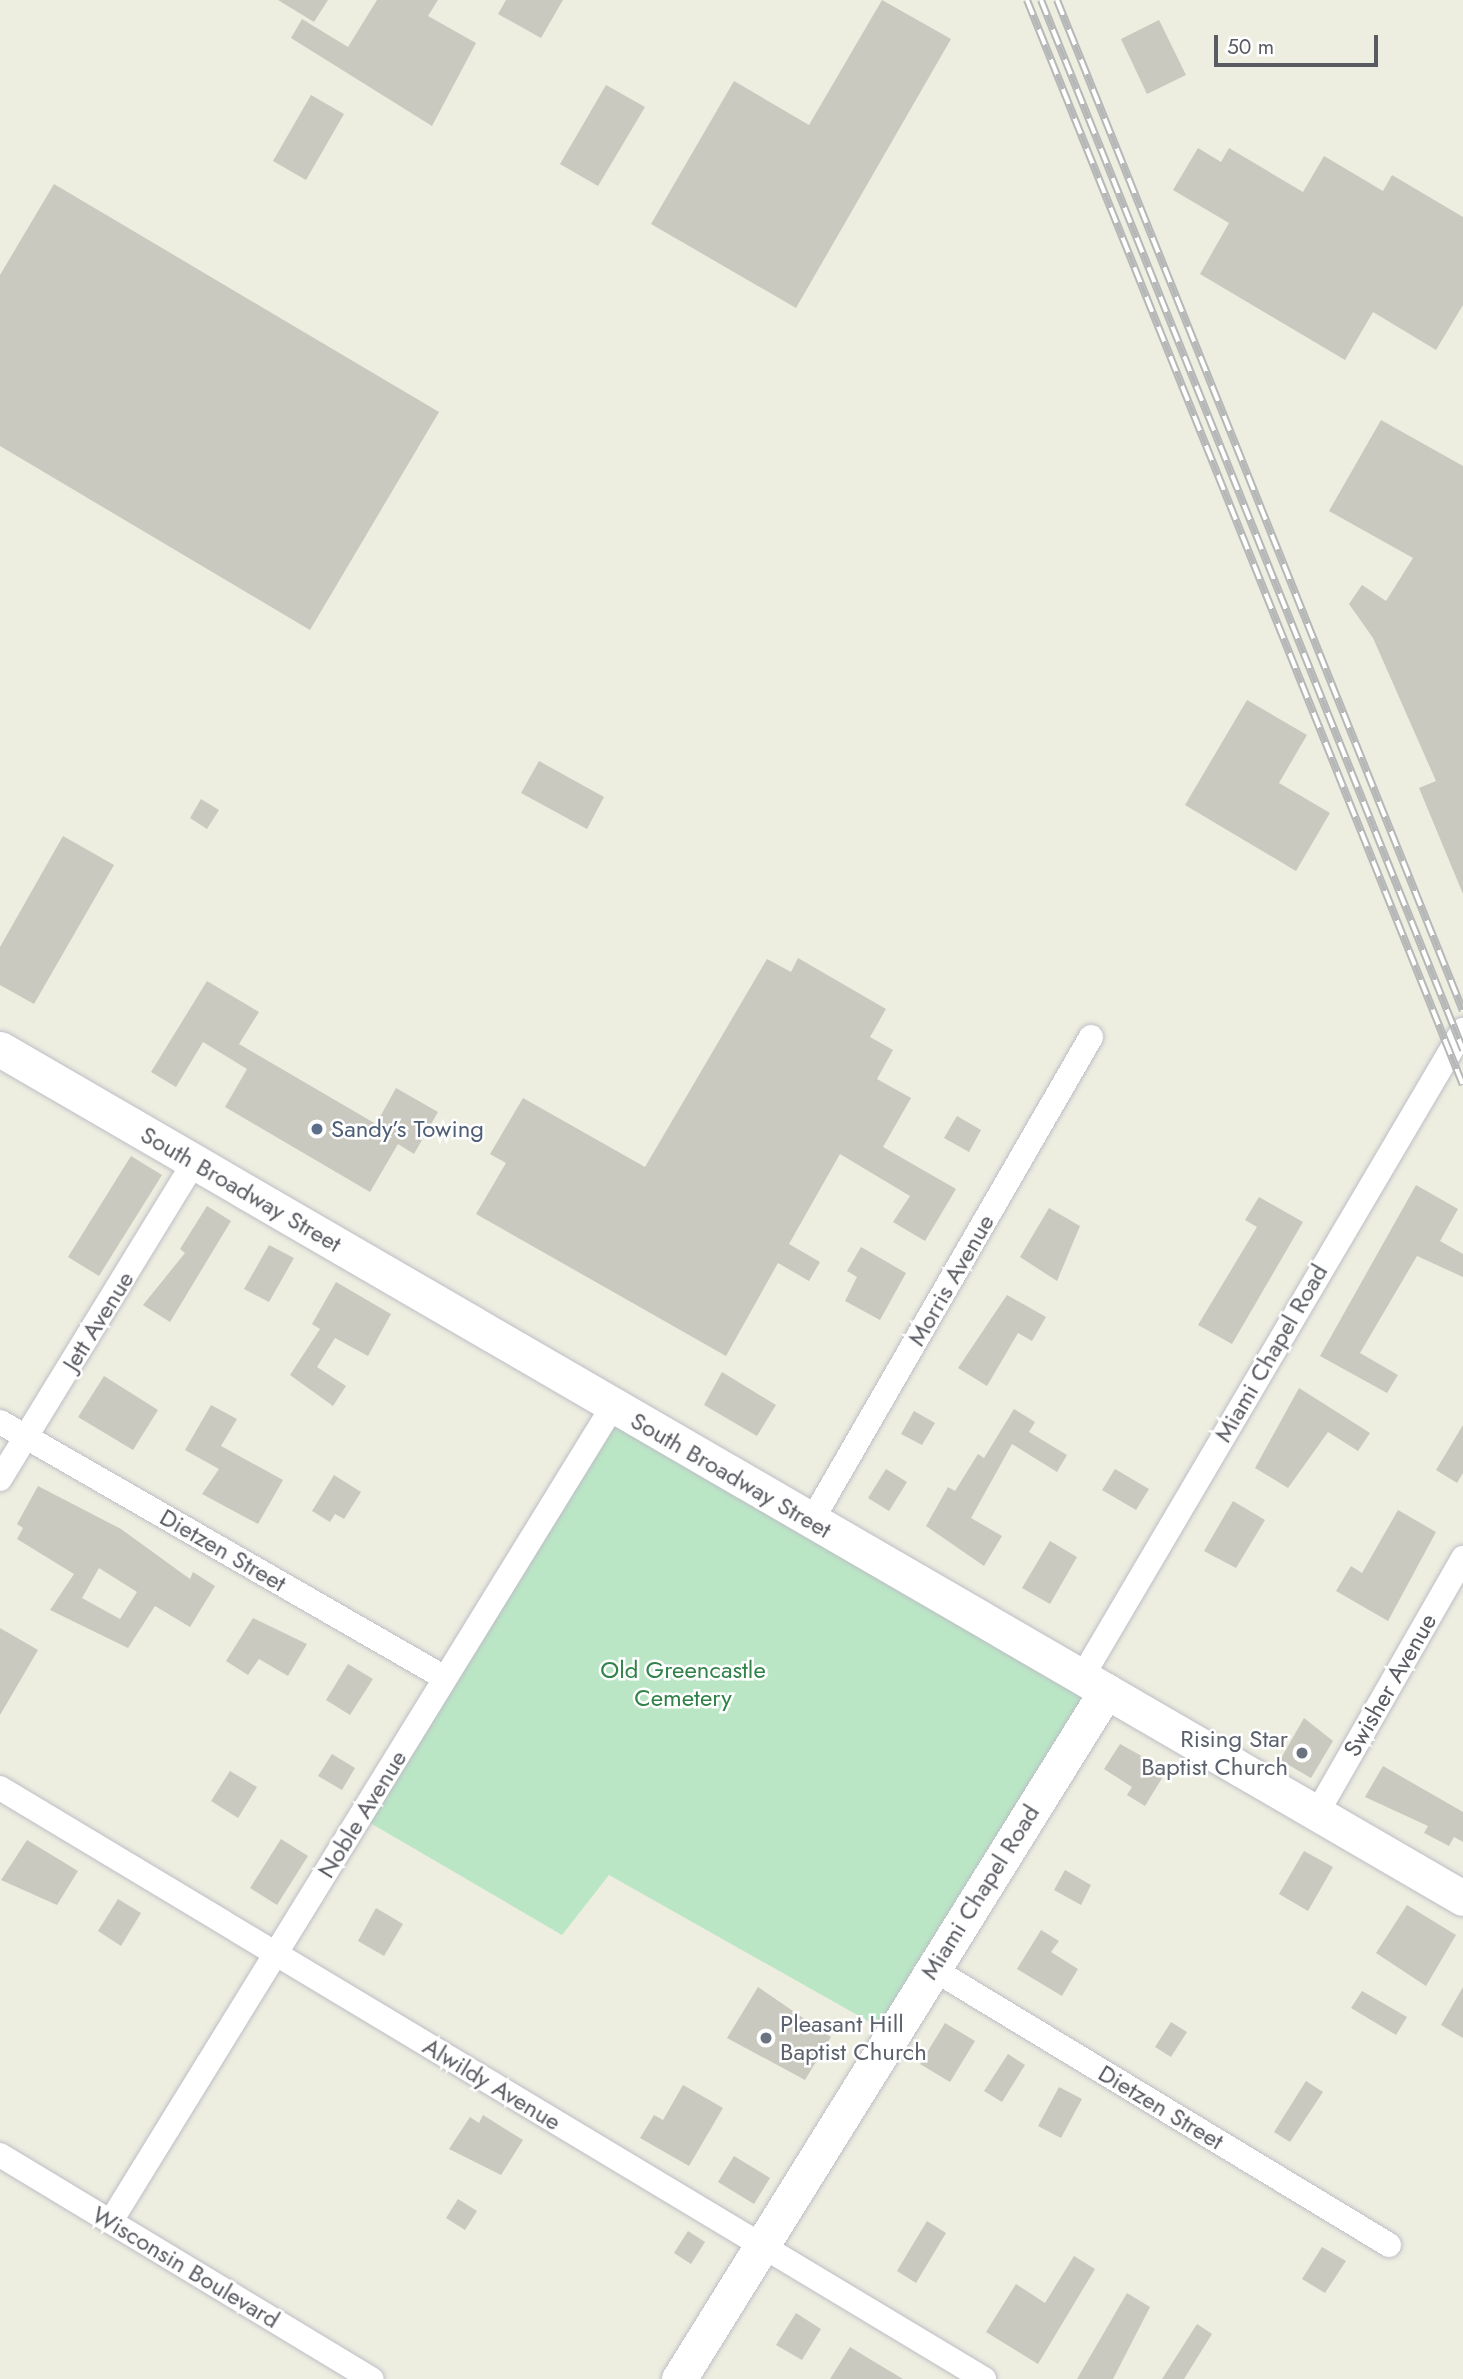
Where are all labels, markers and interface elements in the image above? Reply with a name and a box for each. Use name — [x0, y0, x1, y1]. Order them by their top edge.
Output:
scale bar — [1218, 21, 1382, 65]
text: 50 m — [1227, 32, 1274, 62]
place label: Sandy’s Towing — [331, 1115, 484, 1143]
street label: South Broadway Street — [136, 1120, 346, 1258]
marker: Sandy’s Towing — [309, 1121, 325, 1137]
street label: Morris Avenue — [902, 1209, 1000, 1351]
street label: Miami Chapel Road — [1208, 1259, 1334, 1447]
street label: Jett Avenue — [56, 1266, 140, 1376]
street label: South Broadway Street — [626, 1406, 836, 1544]
street label: Dietzen Street — [155, 1502, 291, 1598]
street label: Swisher Avenue — [1337, 1608, 1443, 1762]
park label: Old Greencastle Cemetery — [600, 1656, 766, 1712]
place label: Rising Star Baptist Church — [1141, 1725, 1288, 1781]
street label: Noble Avenue — [311, 1745, 413, 1883]
marker: Rising Star Baptist Church — [1294, 1745, 1310, 1761]
street label: Miami Chapel Road — [915, 1799, 1045, 1985]
place label: Pleasant Hill Baptist Church — [780, 2010, 927, 2066]
marker: Pleasant Hill Baptist Church — [758, 2030, 774, 2046]
street label: Alwildy Avenue — [418, 2032, 566, 2136]
street label: Dietzen Street — [1093, 2058, 1229, 2156]
street label: Wisconsin Boulevard — [87, 2200, 285, 2334]

